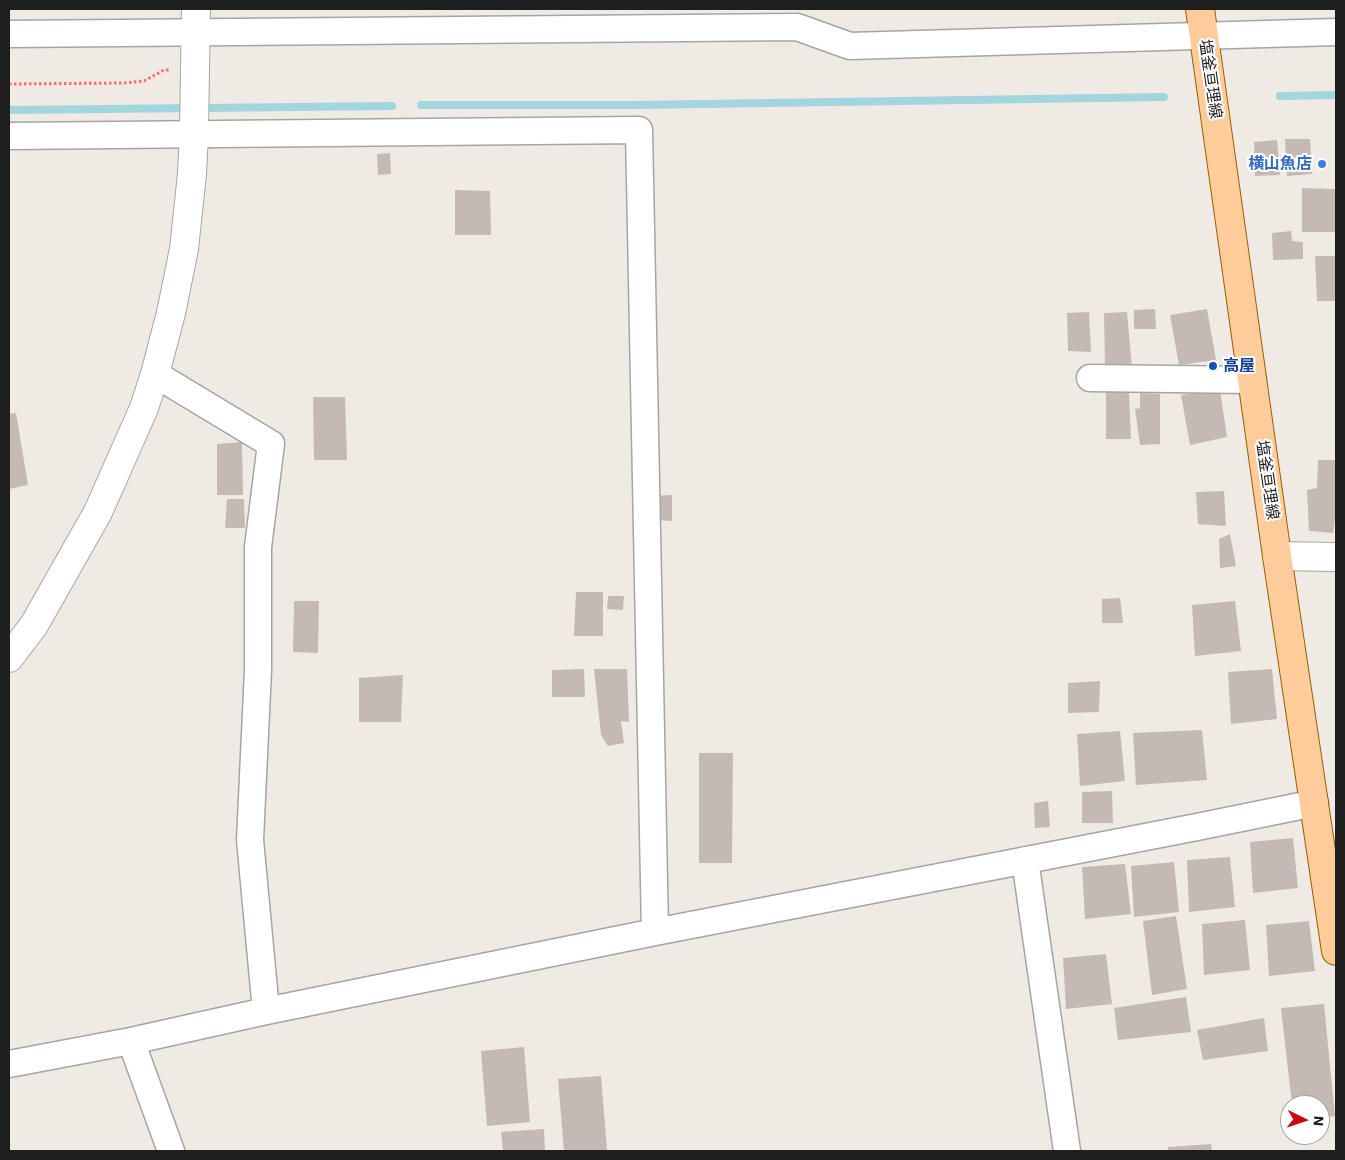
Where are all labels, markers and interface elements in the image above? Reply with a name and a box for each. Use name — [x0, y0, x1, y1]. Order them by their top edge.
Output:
street label: 塩釜亘理線 — [1195, 38, 1225, 120]
place label: 横山魚店 — [1248, 154, 1312, 174]
marker: 横山魚店 — [1316, 158, 1328, 170]
place label: 高屋 — [1223, 356, 1255, 376]
marker: 高屋 — [1207, 360, 1219, 372]
street label: 塩釜亘理線 — [1252, 439, 1282, 521]
north arrow — [1280, 1095, 1330, 1145]
text: N — [1311, 1115, 1327, 1127]

